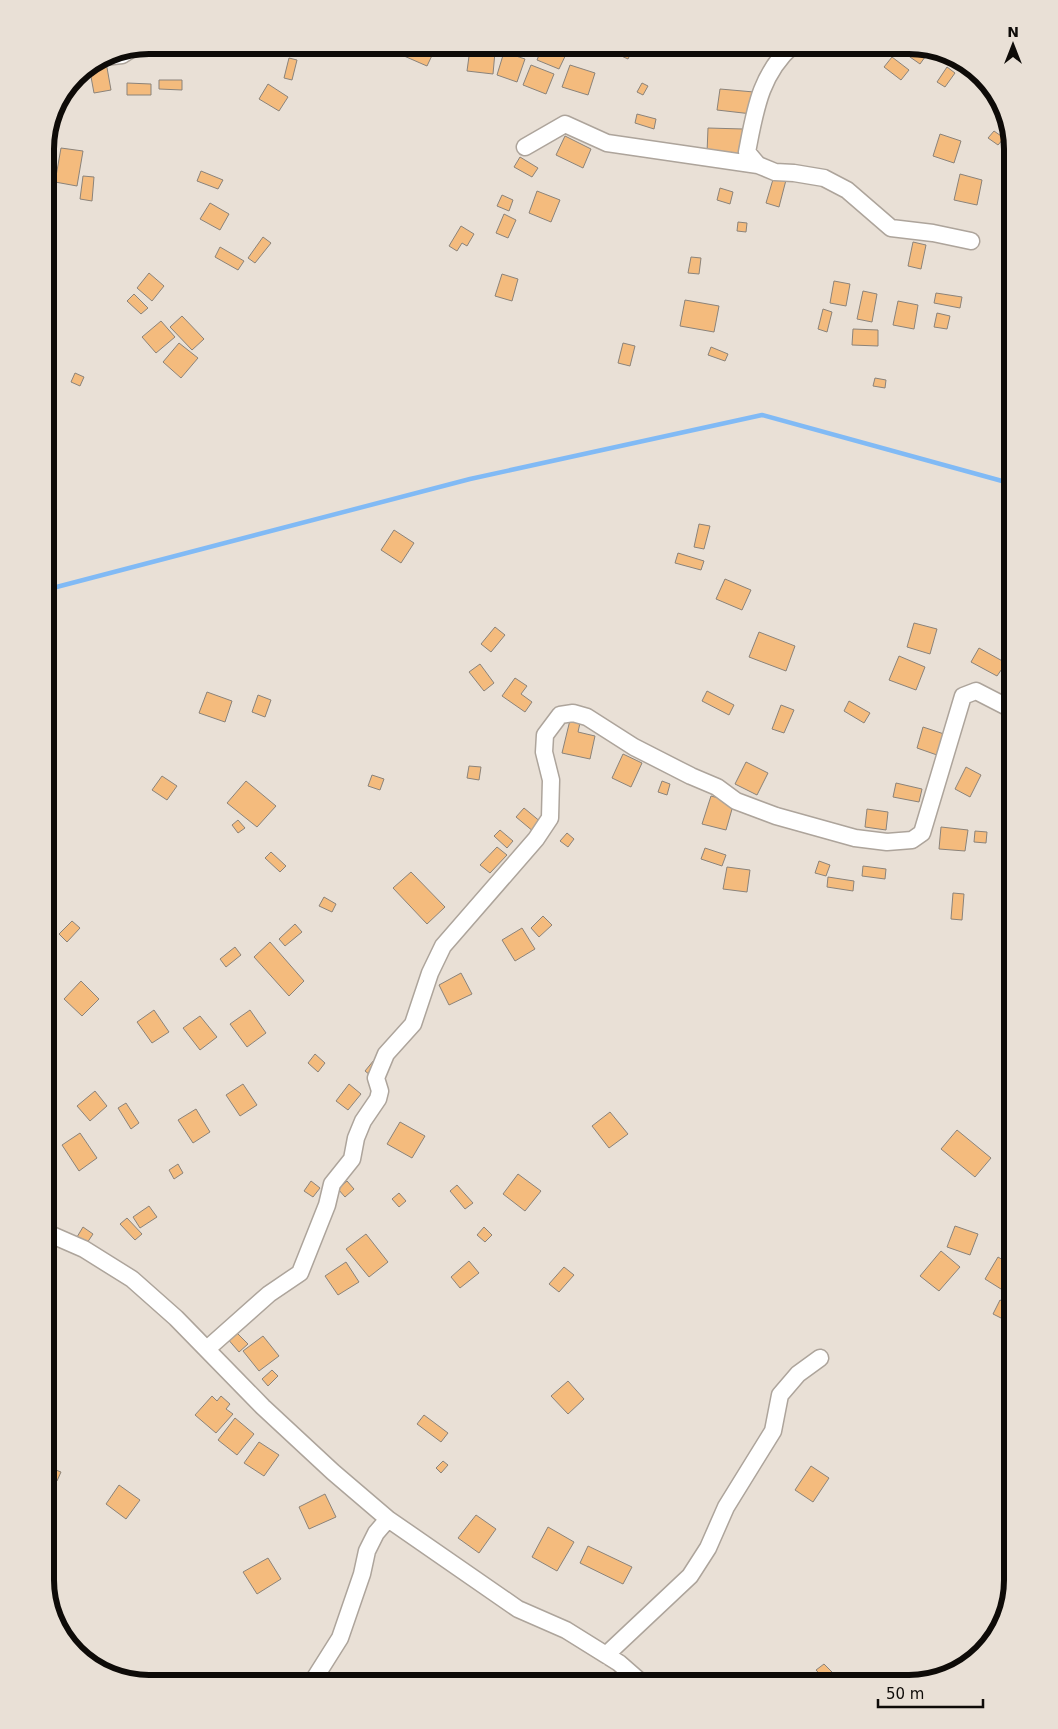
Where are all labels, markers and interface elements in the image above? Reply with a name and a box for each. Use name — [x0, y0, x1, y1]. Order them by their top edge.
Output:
north arrow — [988, 20, 1038, 70]
text: N — [1007, 24, 1019, 40]
scale bar — [878, 1676, 983, 1708]
text: 50 m — [886, 1685, 924, 1703]

